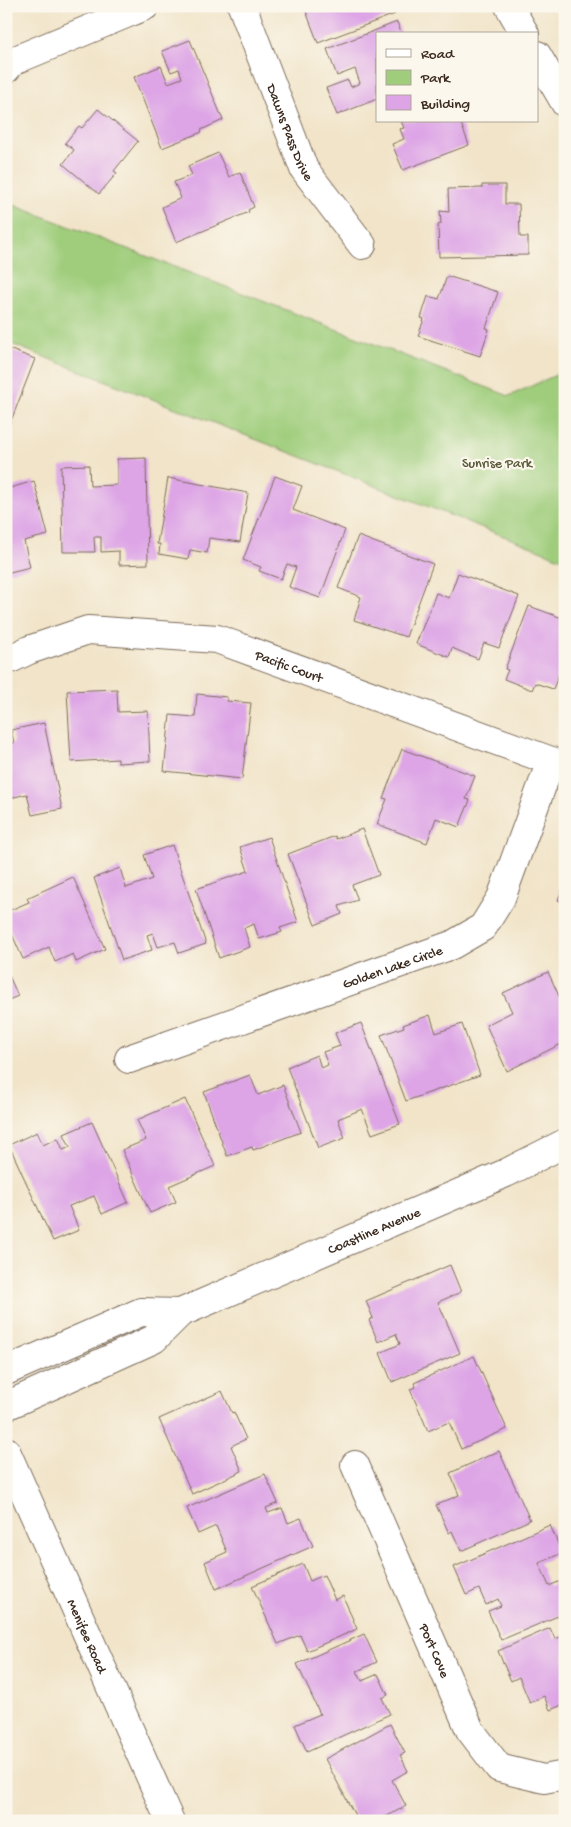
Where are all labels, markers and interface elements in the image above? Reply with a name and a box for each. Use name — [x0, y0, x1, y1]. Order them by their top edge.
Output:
legend — [376, 32, 538, 122]
text: Road — [421, 46, 455, 64]
text: Park — [420, 70, 451, 88]
street label: Dawns Pass Drive — [261, 81, 316, 186]
text: Building — [420, 96, 470, 114]
park label: Sunrise Park — [462, 456, 534, 473]
street label: Pacific Court — [251, 647, 326, 688]
street label: Golden Lake Circle — [341, 943, 446, 994]
street label: Coastline Avenue — [326, 1204, 424, 1259]
street label: Menifee Road — [62, 1597, 110, 1678]
street label: Port Cove — [414, 1621, 453, 1682]

